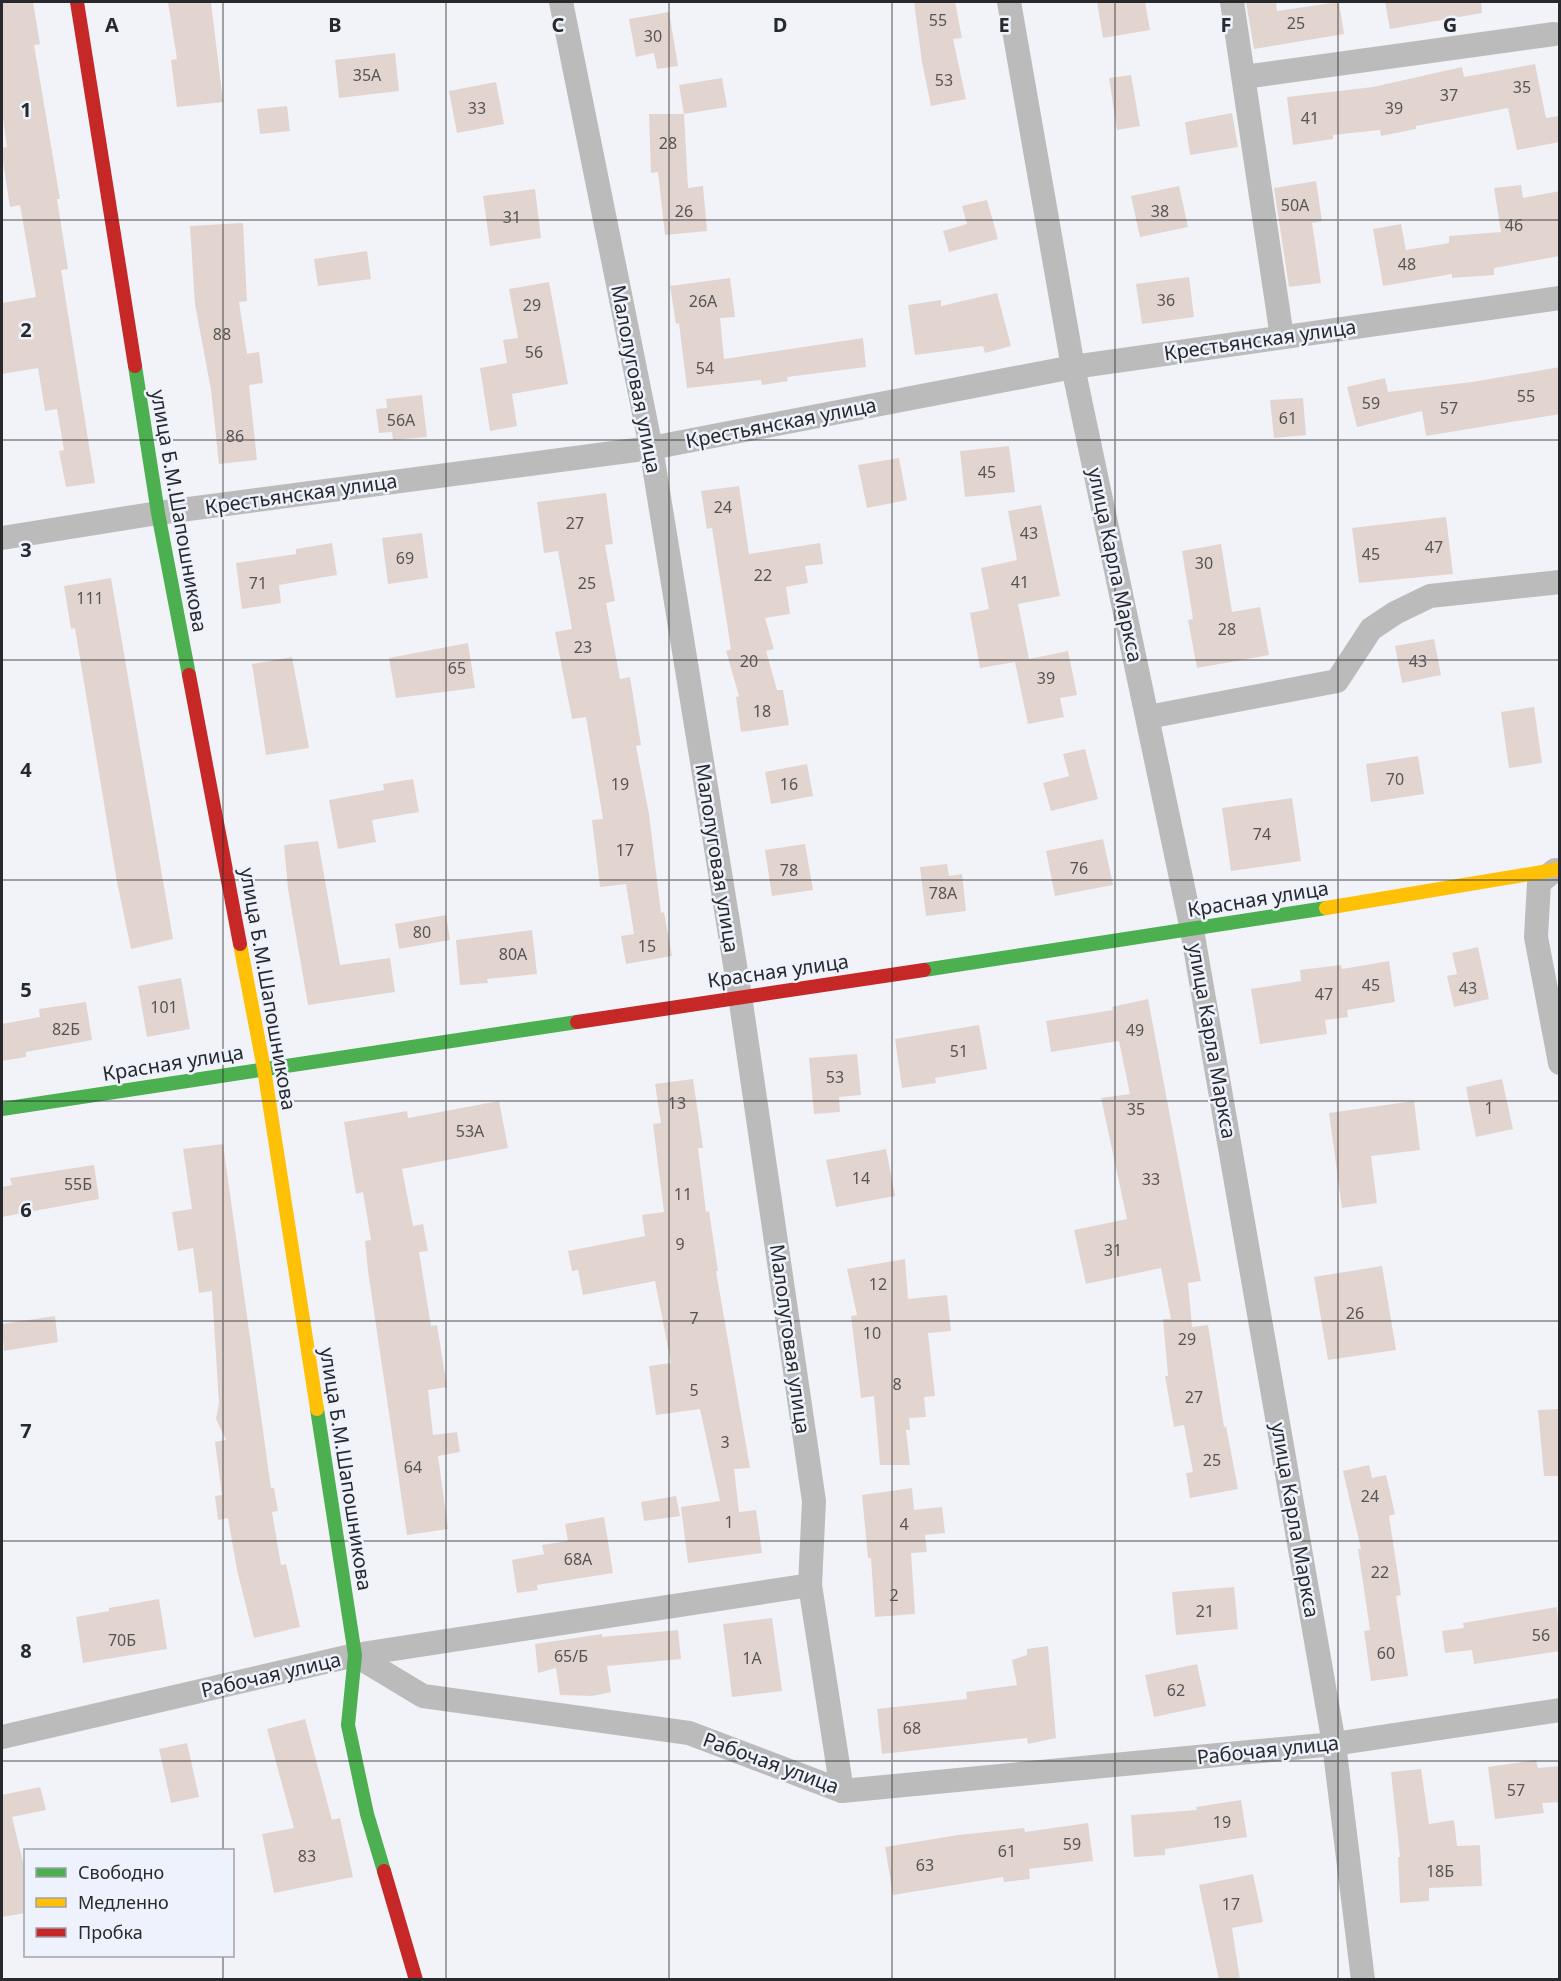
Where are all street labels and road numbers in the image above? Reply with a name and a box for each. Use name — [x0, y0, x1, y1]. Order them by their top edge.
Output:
street label: Малолуговая улица — [605, 283, 668, 475]
street label: Крестьянская улица — [1162, 313, 1358, 366]
street label: улица Б.М.Шапошникова — [145, 387, 214, 634]
street label: Крестьянская улица — [683, 391, 879, 454]
street label: улица Карла Маркса — [1082, 465, 1149, 665]
street label: Крестьянская улица — [203, 467, 399, 520]
street label: Малолуговая улица — [689, 761, 746, 954]
street label: улица Б.М.Шапошникова — [234, 865, 303, 1112]
street label: Красная улица — [1185, 874, 1330, 923]
street label: улица Карла Маркса — [1182, 941, 1243, 1141]
street label: Красная улица — [706, 947, 850, 994]
street label: Красная улица — [100, 1038, 245, 1087]
street label: Малолуговая улица — [764, 1242, 817, 1435]
street label: улица Б.М.Шапошникова — [314, 1345, 379, 1592]
street label: улица Карла Маркса — [1265, 1420, 1326, 1620]
street label: Рабочая улица — [198, 1645, 343, 1704]
street label: Рабочая улица — [700, 1725, 843, 1800]
street label: Рабочая улица — [1196, 1729, 1340, 1770]

